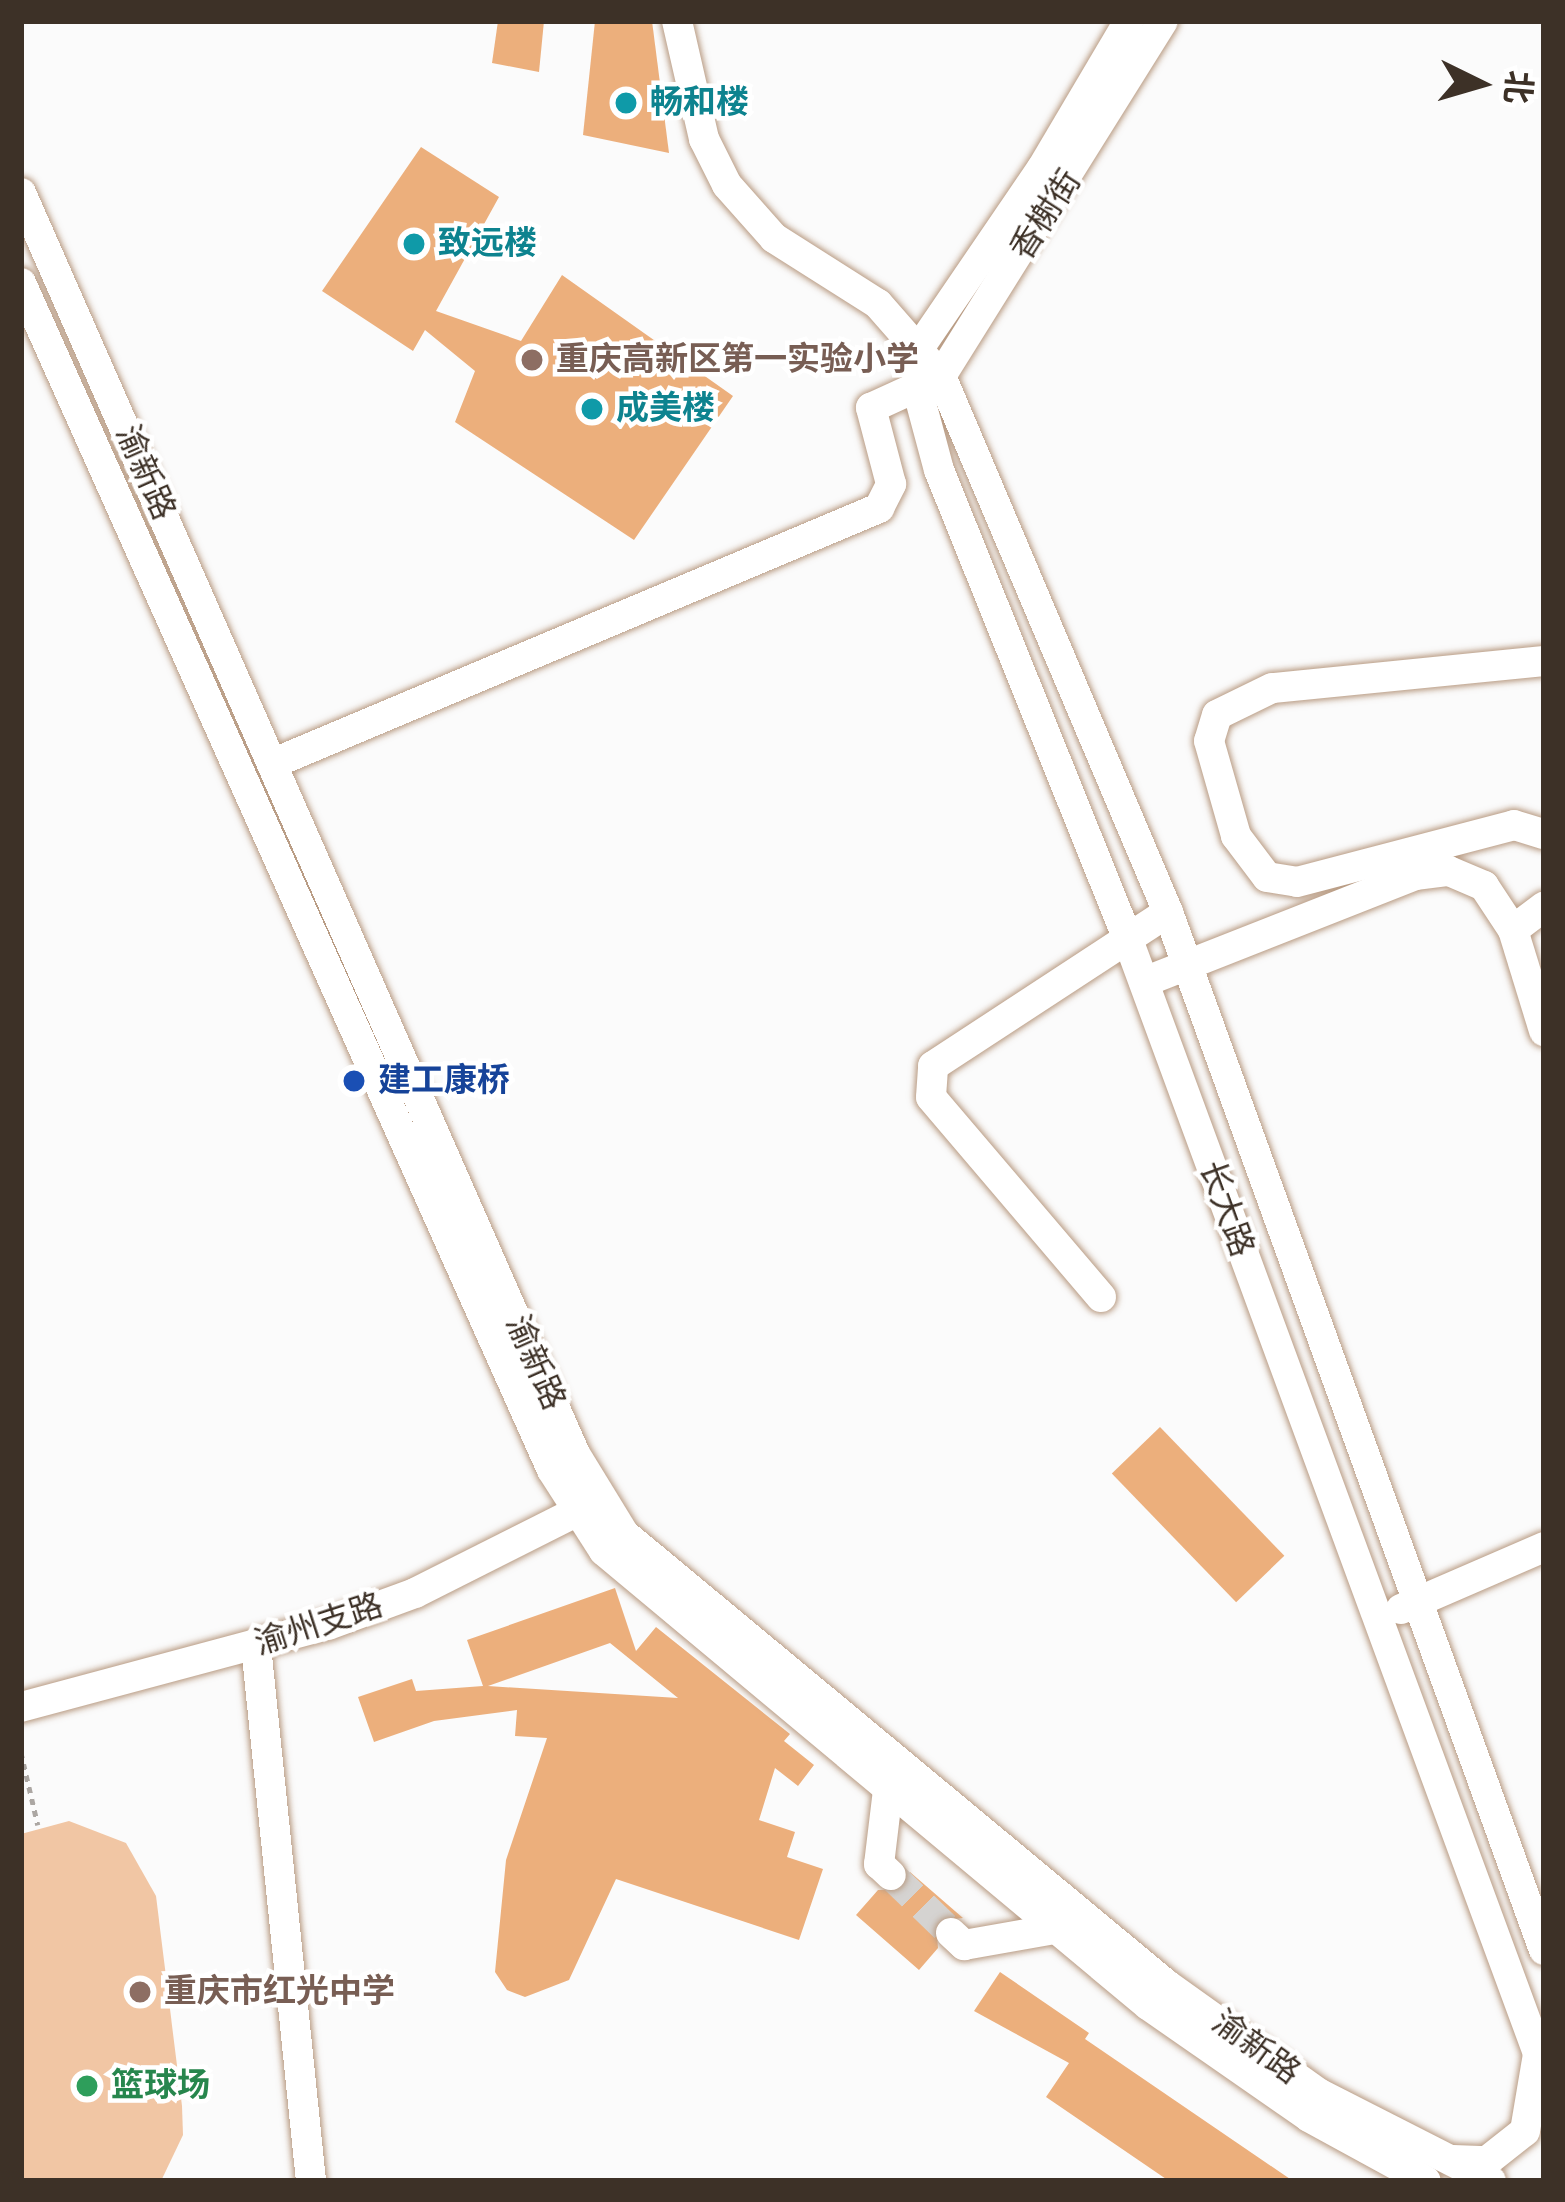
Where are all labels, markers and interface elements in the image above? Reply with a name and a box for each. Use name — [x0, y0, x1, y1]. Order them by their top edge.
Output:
north arrow — [1421, 24, 1541, 144]
text: 北 — [1496, 69, 1538, 105]
place label: 畅和楼 — [650, 83, 749, 123]
marker: 畅和楼 — [613, 90, 639, 116]
street label: 香榭街 — [1002, 163, 1090, 267]
place label: 致远楼 — [438, 224, 537, 264]
marker: 致远楼 — [401, 231, 427, 257]
place label: 重庆高新区第一实验小学 — [556, 340, 919, 380]
marker: 重庆高新区第一实验小学 — [519, 347, 545, 373]
place label: 成美楼 — [616, 389, 715, 429]
marker: 成美楼 — [579, 396, 605, 422]
street label: 渝新路 — [107, 420, 183, 526]
place label: 建工康桥 — [378, 1061, 510, 1101]
marker: 建工康桥 — [341, 1068, 367, 1094]
street label: 长大路 — [1190, 1156, 1262, 1262]
street label: 渝新路 — [497, 1310, 573, 1416]
street label: 渝州支路 — [250, 1586, 388, 1664]
place label: 重庆市红光中学 — [164, 1972, 395, 2012]
marker: 重庆市红光中学 — [127, 1979, 153, 2005]
street label: 渝新路 — [1204, 2003, 1308, 2093]
place label: 篮球场 — [111, 2066, 210, 2106]
marker: 篮球场 — [74, 2073, 100, 2099]

